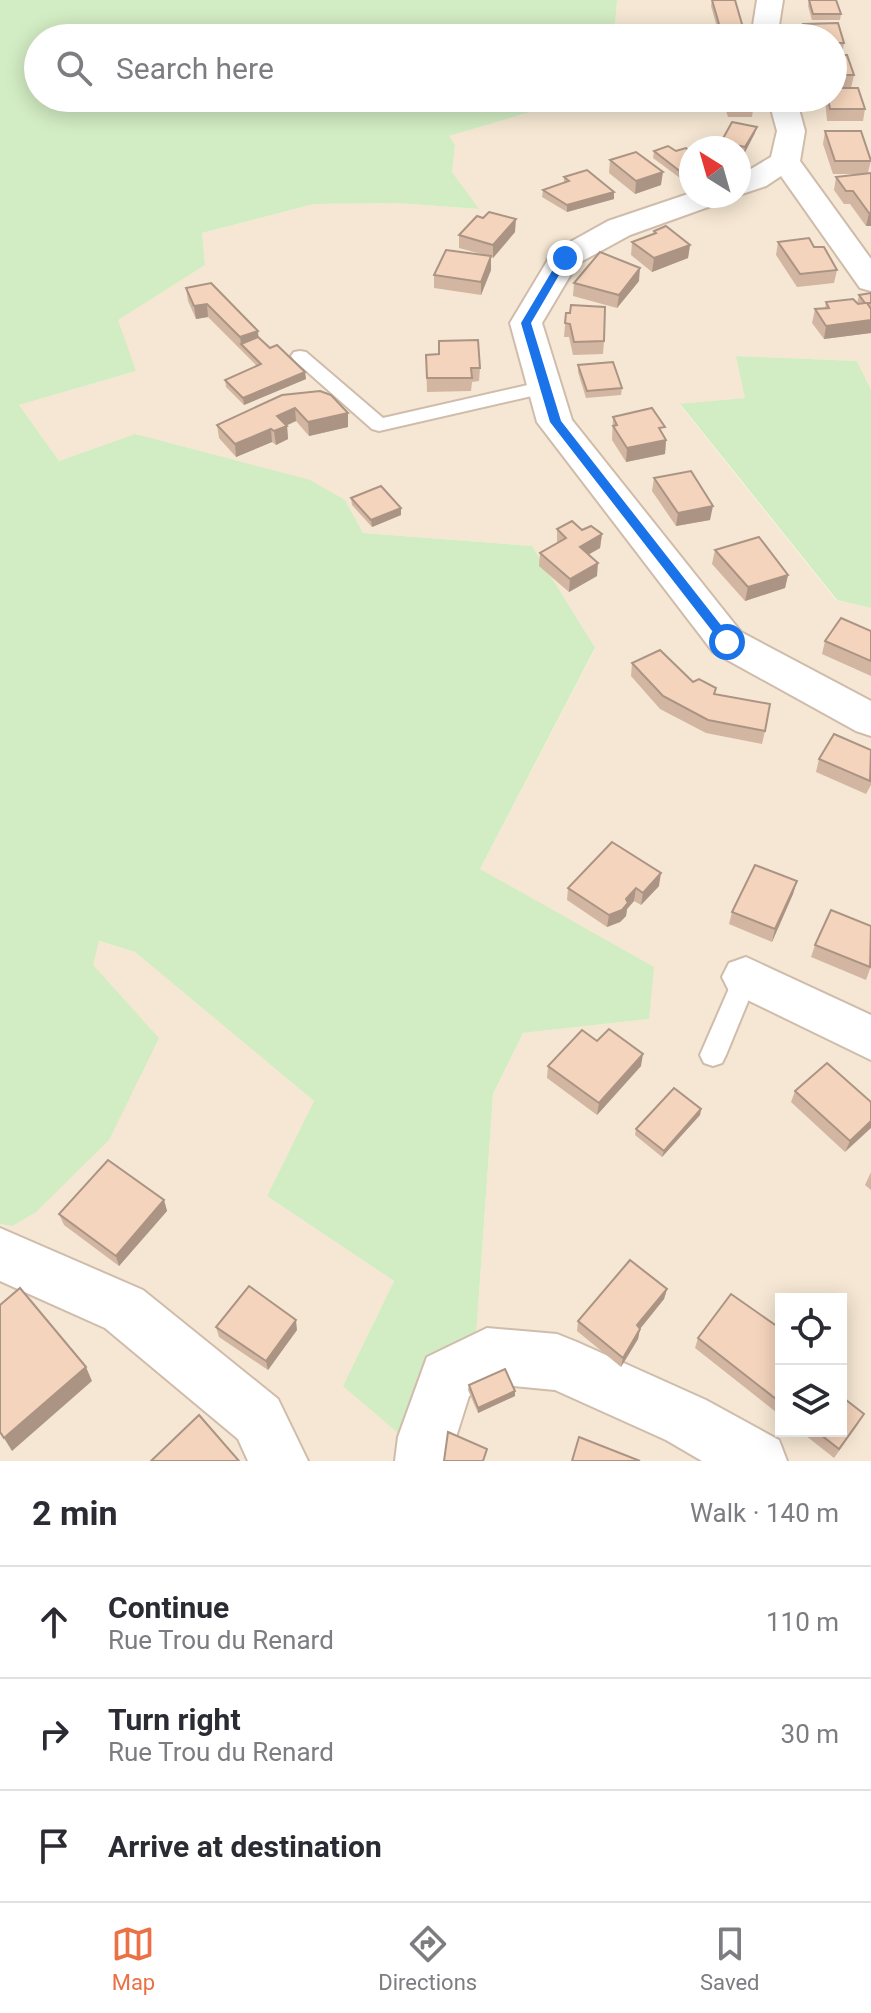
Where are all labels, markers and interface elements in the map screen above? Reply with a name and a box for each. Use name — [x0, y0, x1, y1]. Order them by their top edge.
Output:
search box — [24, 24, 847, 112]
icon: search — [52, 46, 96, 90]
text: Search here — [116, 51, 274, 86]
north arrow — [679, 136, 751, 208]
route end — [547, 240, 583, 276]
route start — [709, 624, 745, 660]
map controls — [775, 1293, 847, 1437]
button: locate — [775, 1293, 847, 1365]
button: layers — [775, 1365, 847, 1437]
text: 2 min — [32, 1493, 117, 1533]
text: Walk · 140 m — [690, 1498, 839, 1528]
text: Continue — [108, 1590, 229, 1625]
icon: ahead — [32, 1600, 76, 1644]
text: 110 m — [766, 1607, 839, 1637]
text: Rue Trou du Renard — [108, 1625, 334, 1655]
text: Turn right — [108, 1702, 241, 1737]
icon: right — [32, 1712, 76, 1756]
text: 30 m — [781, 1719, 839, 1749]
text: Rue Trou du Renard — [108, 1737, 334, 1767]
icon: arrive — [32, 1824, 76, 1868]
text: Arrive at destination — [108, 1829, 382, 1864]
tab: Map — [111, 1922, 155, 1995]
tab: Directions — [378, 1922, 477, 1995]
tab: Saved — [700, 1922, 760, 1995]

